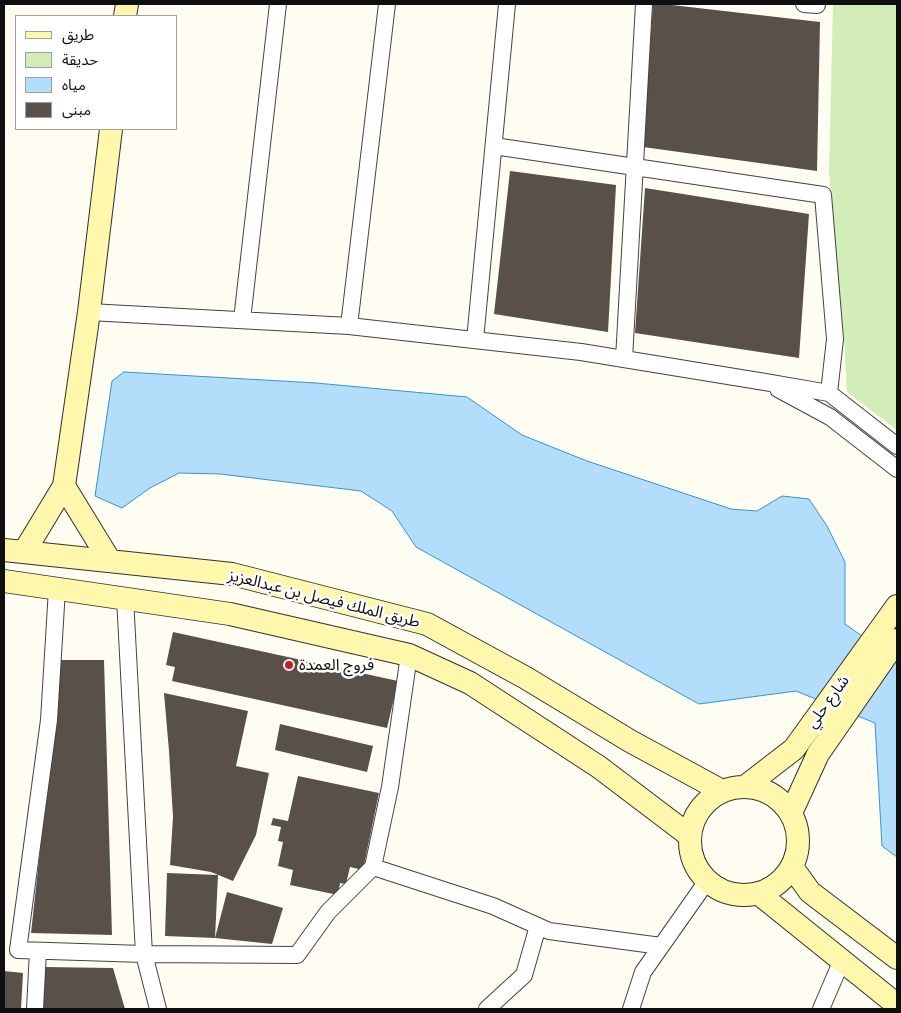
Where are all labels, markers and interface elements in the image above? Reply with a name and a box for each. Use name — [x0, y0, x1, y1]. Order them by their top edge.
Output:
legend — [15, 15, 178, 130]
text: طريق — [62, 26, 94, 44]
text: حديقة — [62, 51, 98, 69]
text: مياه — [62, 76, 86, 94]
text: مبنى — [62, 101, 91, 119]
street label: طريق الملك فيصل بن عبدالعزيز — [226, 566, 422, 632]
place label: فروج العمدة — [299, 655, 374, 675]
marker: فروج العمدة — [283, 659, 295, 671]
street label: شارع حلي — [802, 672, 854, 732]

